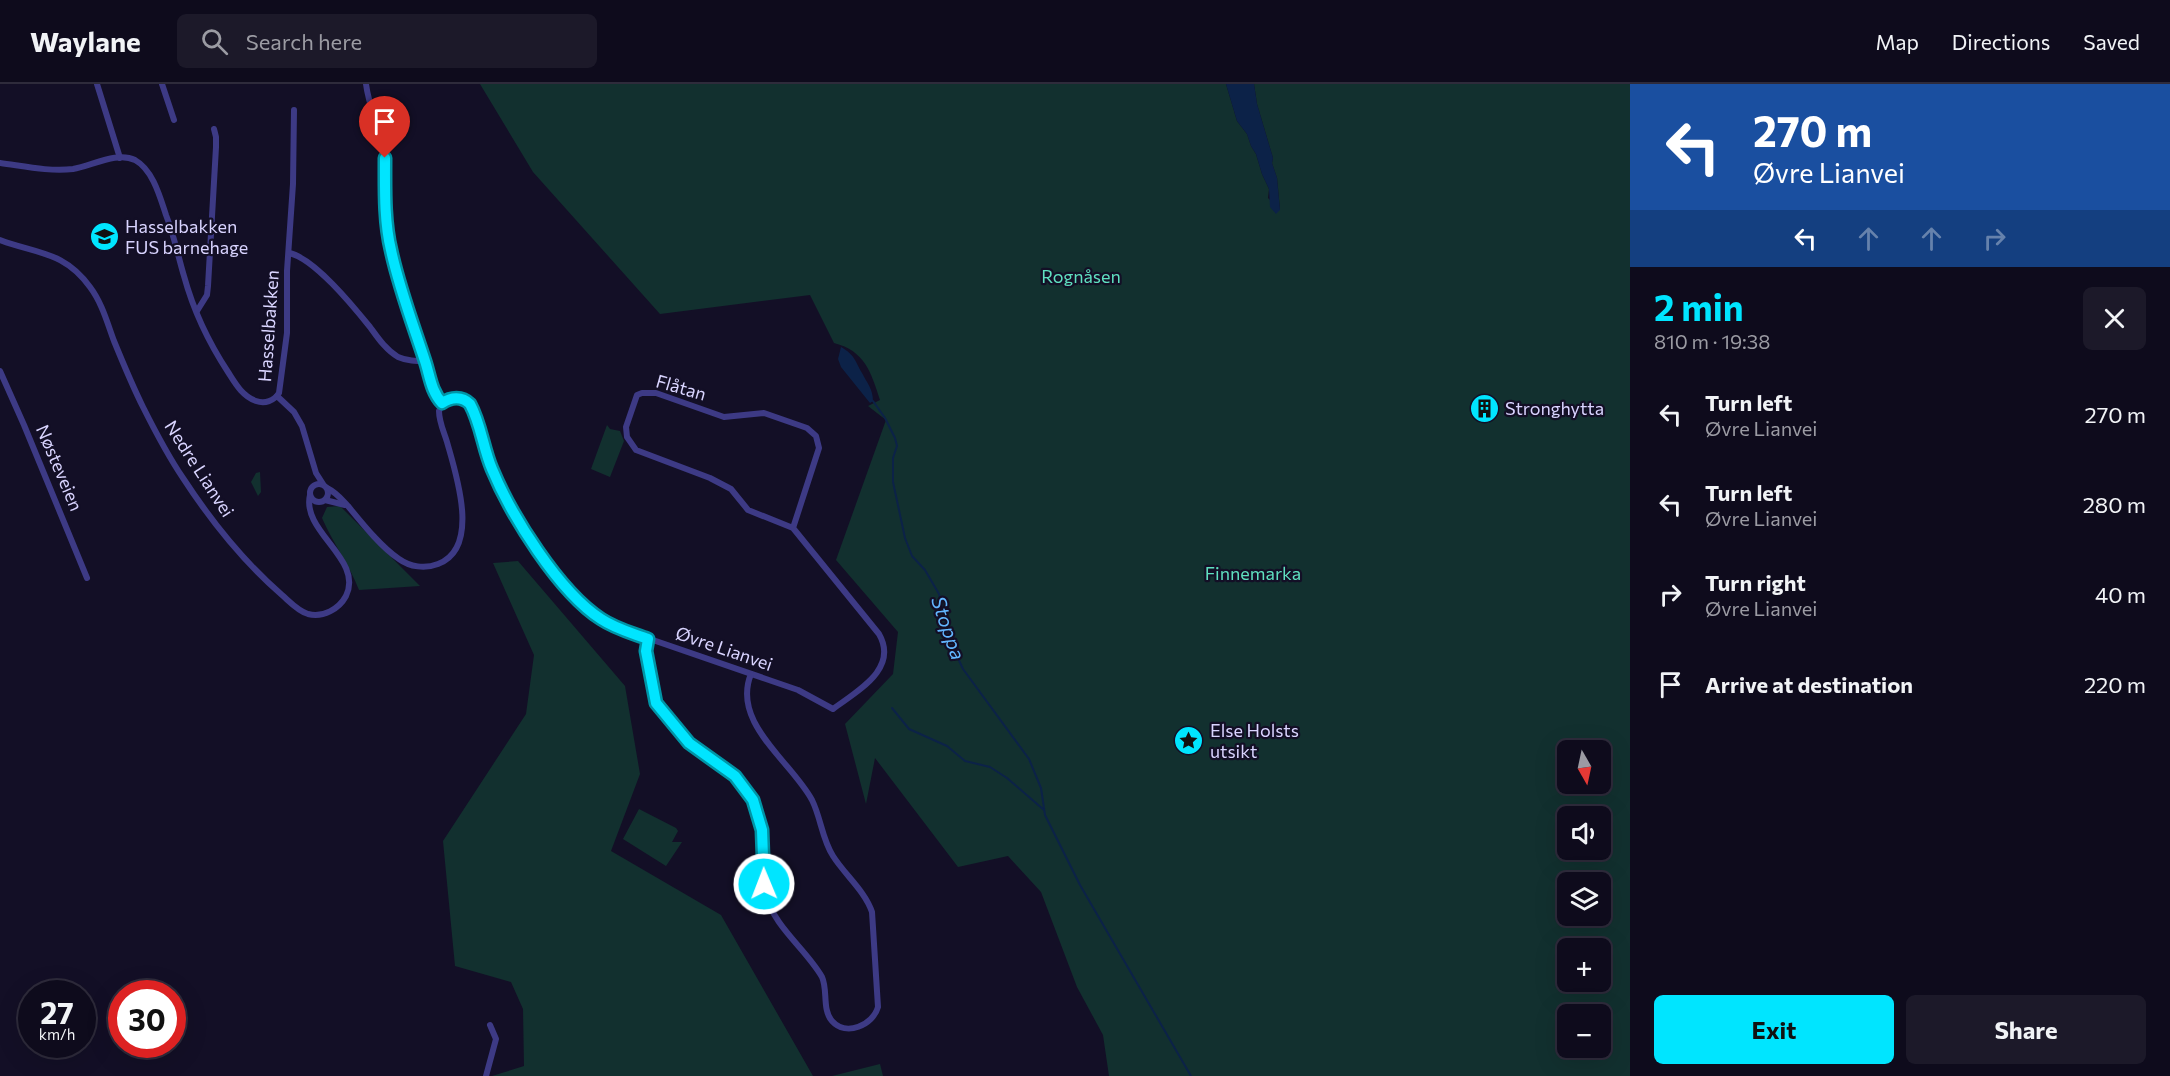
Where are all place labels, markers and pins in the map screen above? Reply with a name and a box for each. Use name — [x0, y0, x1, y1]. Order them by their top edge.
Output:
pin — [359, 96, 410, 158]
place label: Hasselbakken FUS barnehage — [125, 215, 248, 258]
school or university icon: Hasselbakken FUS barnehage — [88, 221, 120, 253]
building icon: Stronghytta — [1468, 393, 1500, 425]
place label: Stronghytta — [1505, 397, 1604, 419]
place label: Else Holsts utsikt — [1210, 719, 1299, 762]
place icon: Else Holsts utsikt — [1173, 725, 1205, 757]

